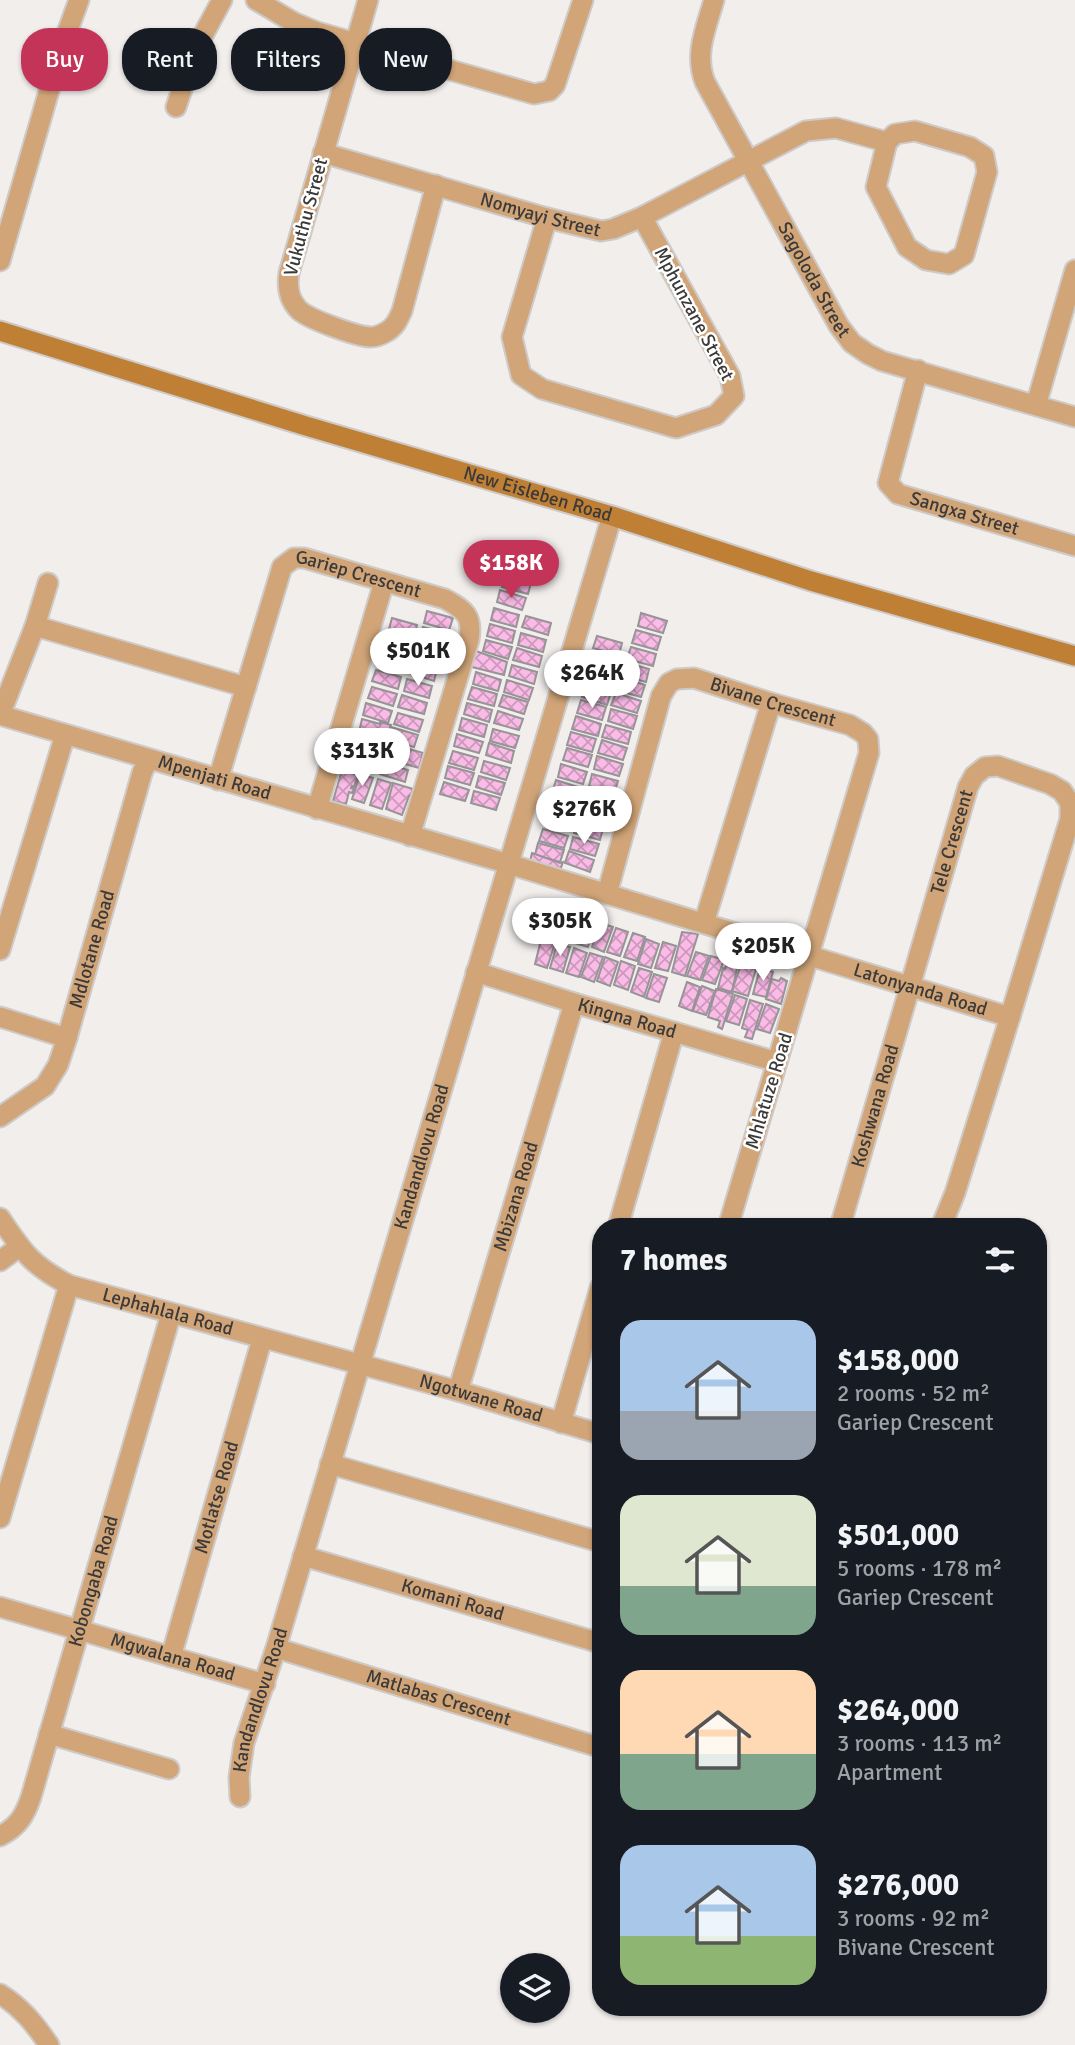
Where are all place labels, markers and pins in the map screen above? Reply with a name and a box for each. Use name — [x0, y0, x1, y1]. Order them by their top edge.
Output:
pin: $158K — [462, 540, 560, 600]
pin: $501K — [369, 628, 467, 688]
pin: $264K — [543, 650, 641, 710]
pin: $313K — [313, 728, 411, 788]
pin: $276K — [535, 786, 633, 846]
pin: $305K — [511, 898, 609, 958]
pin: $205K — [714, 923, 812, 983]

